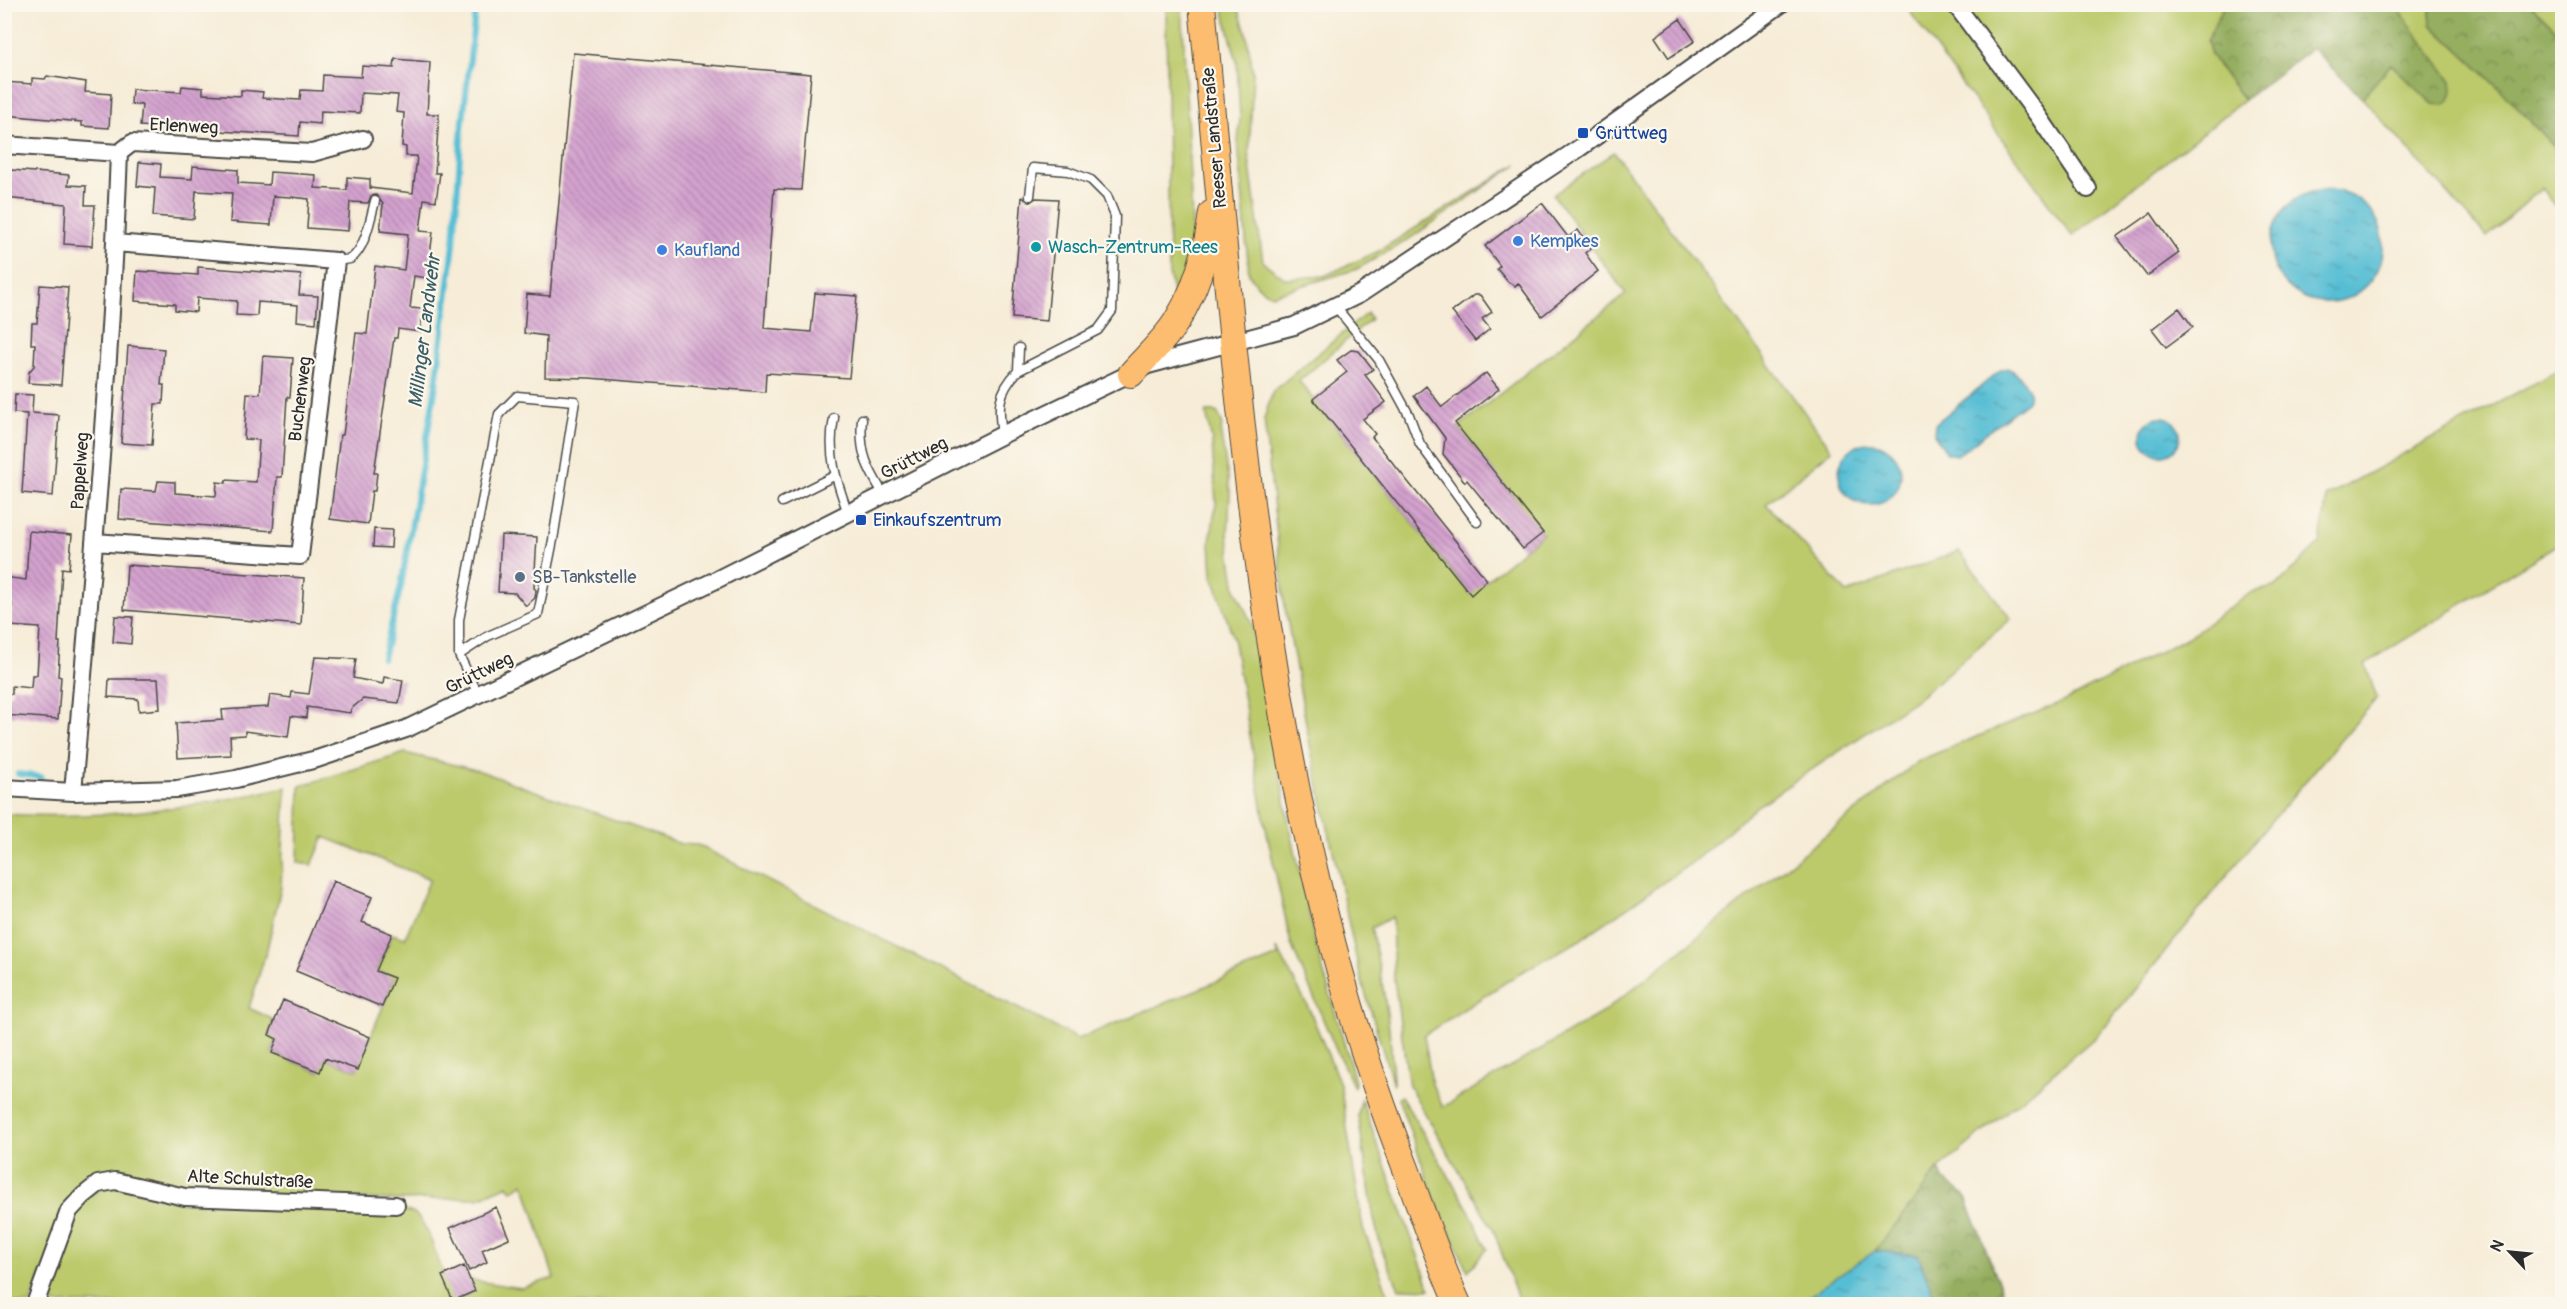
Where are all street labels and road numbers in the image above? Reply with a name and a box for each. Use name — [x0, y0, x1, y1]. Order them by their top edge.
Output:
street label: Reeser Landstraße — [1197, 67, 1232, 209]
street label: Erlenweg — [149, 113, 219, 140]
street label: Buchenweg — [284, 355, 317, 443]
street label: Pappelweg — [66, 431, 95, 511]
street label: Grüttweg — [877, 432, 952, 485]
street label: Grüttweg — [442, 647, 517, 700]
street label: Alte Schulstraße — [186, 1165, 314, 1194]

